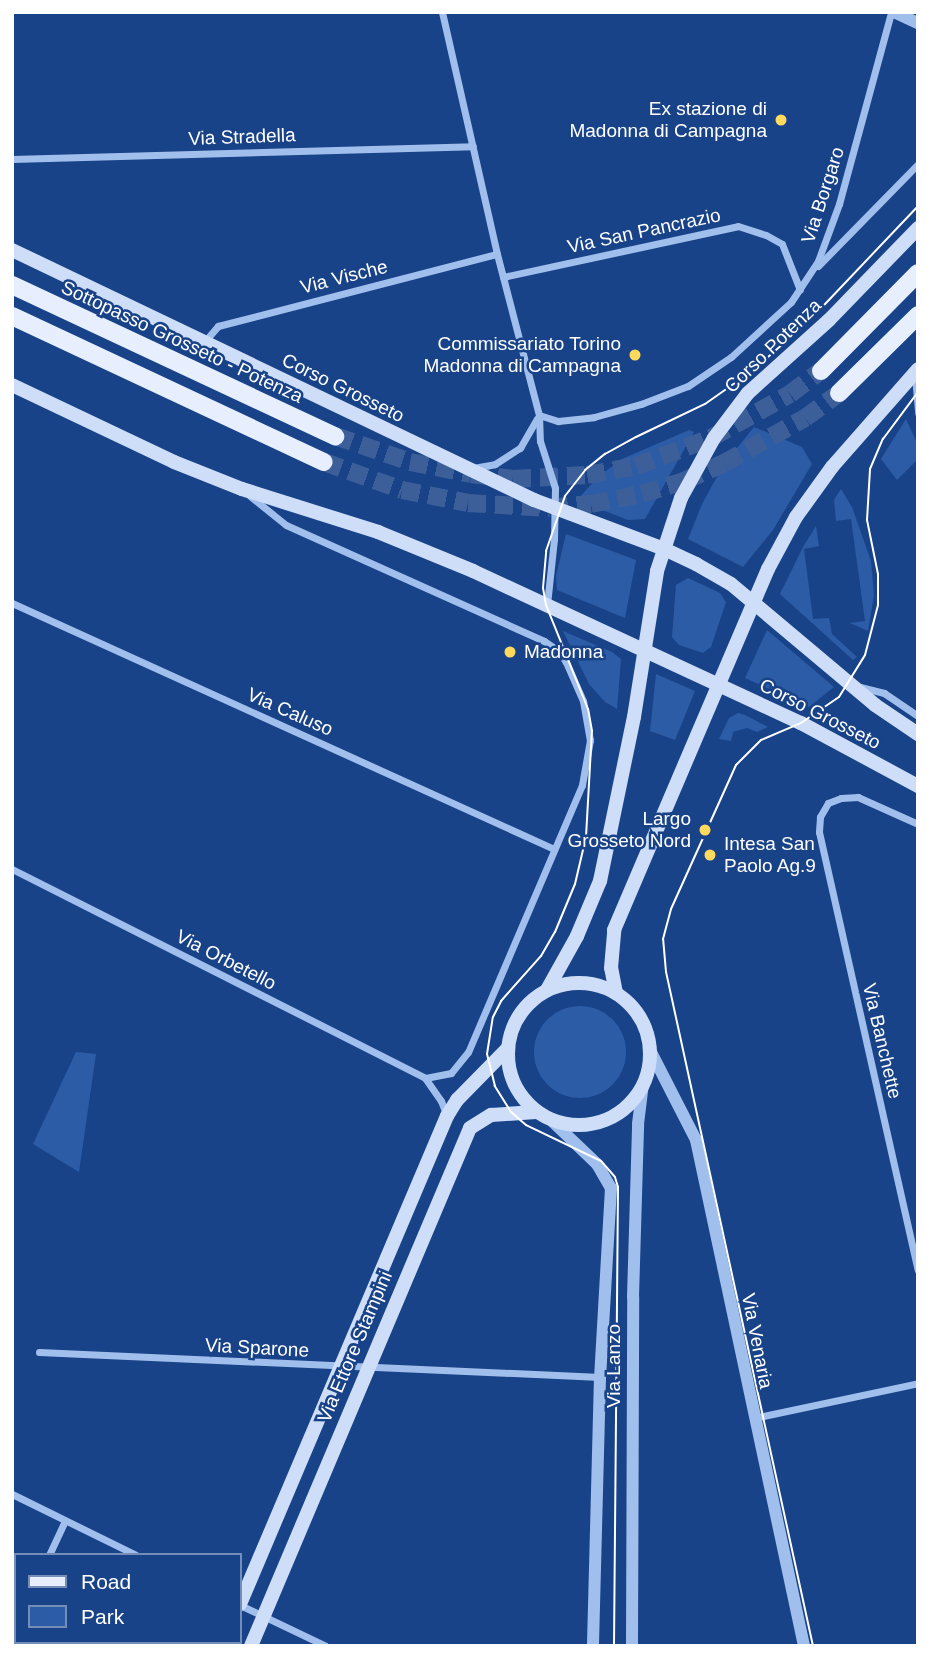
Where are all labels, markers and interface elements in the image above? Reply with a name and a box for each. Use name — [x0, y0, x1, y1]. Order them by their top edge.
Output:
place label: Ex stazione di Madonna di Campagna — [569, 98, 767, 142]
marker: Ex stazione di Madonna di Campagna — [773, 112, 789, 128]
street label: Via Stradella — [188, 124, 296, 150]
street label: Via Borgaro — [797, 144, 849, 246]
street label: Via San Pancrazio — [565, 204, 723, 258]
street label: Via Vische — [298, 255, 390, 299]
street label: Sottopasso Grosseto - Potenza — [58, 276, 306, 408]
street label: Corso Potenza — [720, 294, 826, 398]
place label: Commissariato Torino Madonna di Campagna — [423, 333, 621, 377]
marker: Commissariato Torino Madonna di Campagna — [627, 347, 643, 363]
street label: Corso Grosseto — [278, 349, 408, 427]
place label: Madonna — [524, 641, 603, 663]
marker: Madonna — [502, 644, 518, 660]
street label: Corso Grosseto — [756, 674, 884, 754]
street label: Via Caluso — [244, 683, 336, 741]
place label: Largo Grosseto Nord — [567, 808, 691, 852]
marker: Largo Grosseto Nord — [697, 822, 713, 838]
place label: Intesa San Paolo Ag.9 — [724, 833, 817, 877]
marker: Intesa San Paolo Ag.9 — [702, 847, 718, 863]
street label: Via Orbetello — [172, 925, 280, 995]
street label: Via Banchette — [858, 981, 906, 1101]
street label: Via Ettore Stampini — [313, 1268, 397, 1426]
street label: Via Venaria — [737, 1291, 777, 1391]
street label: Via Lanzo — [603, 1324, 625, 1408]
street label: Via Sparone — [204, 1334, 310, 1362]
legend — [14, 1553, 242, 1644]
text: Road — [81, 1570, 131, 1593]
text: Park — [81, 1605, 124, 1628]

